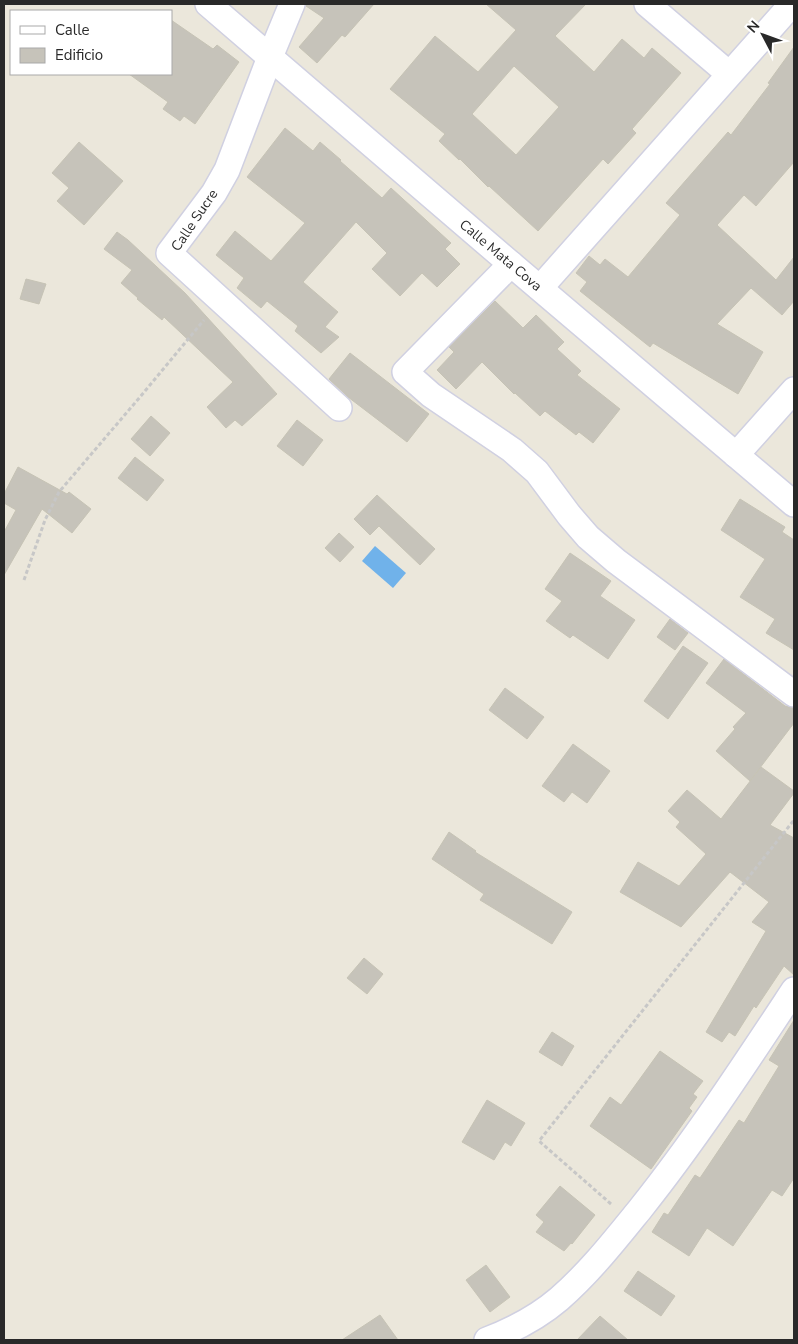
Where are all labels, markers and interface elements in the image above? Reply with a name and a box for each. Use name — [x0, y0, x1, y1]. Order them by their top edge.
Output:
legend — [10, 10, 172, 75]
north arrow — [738, 10, 788, 60]
text: N — [743, 17, 764, 37]
text: Calle — [55, 20, 90, 40]
text: Edificio — [55, 45, 103, 65]
street label: Calle Sucre — [167, 185, 222, 255]
street label: Calle Mata Cova — [455, 215, 546, 296]

